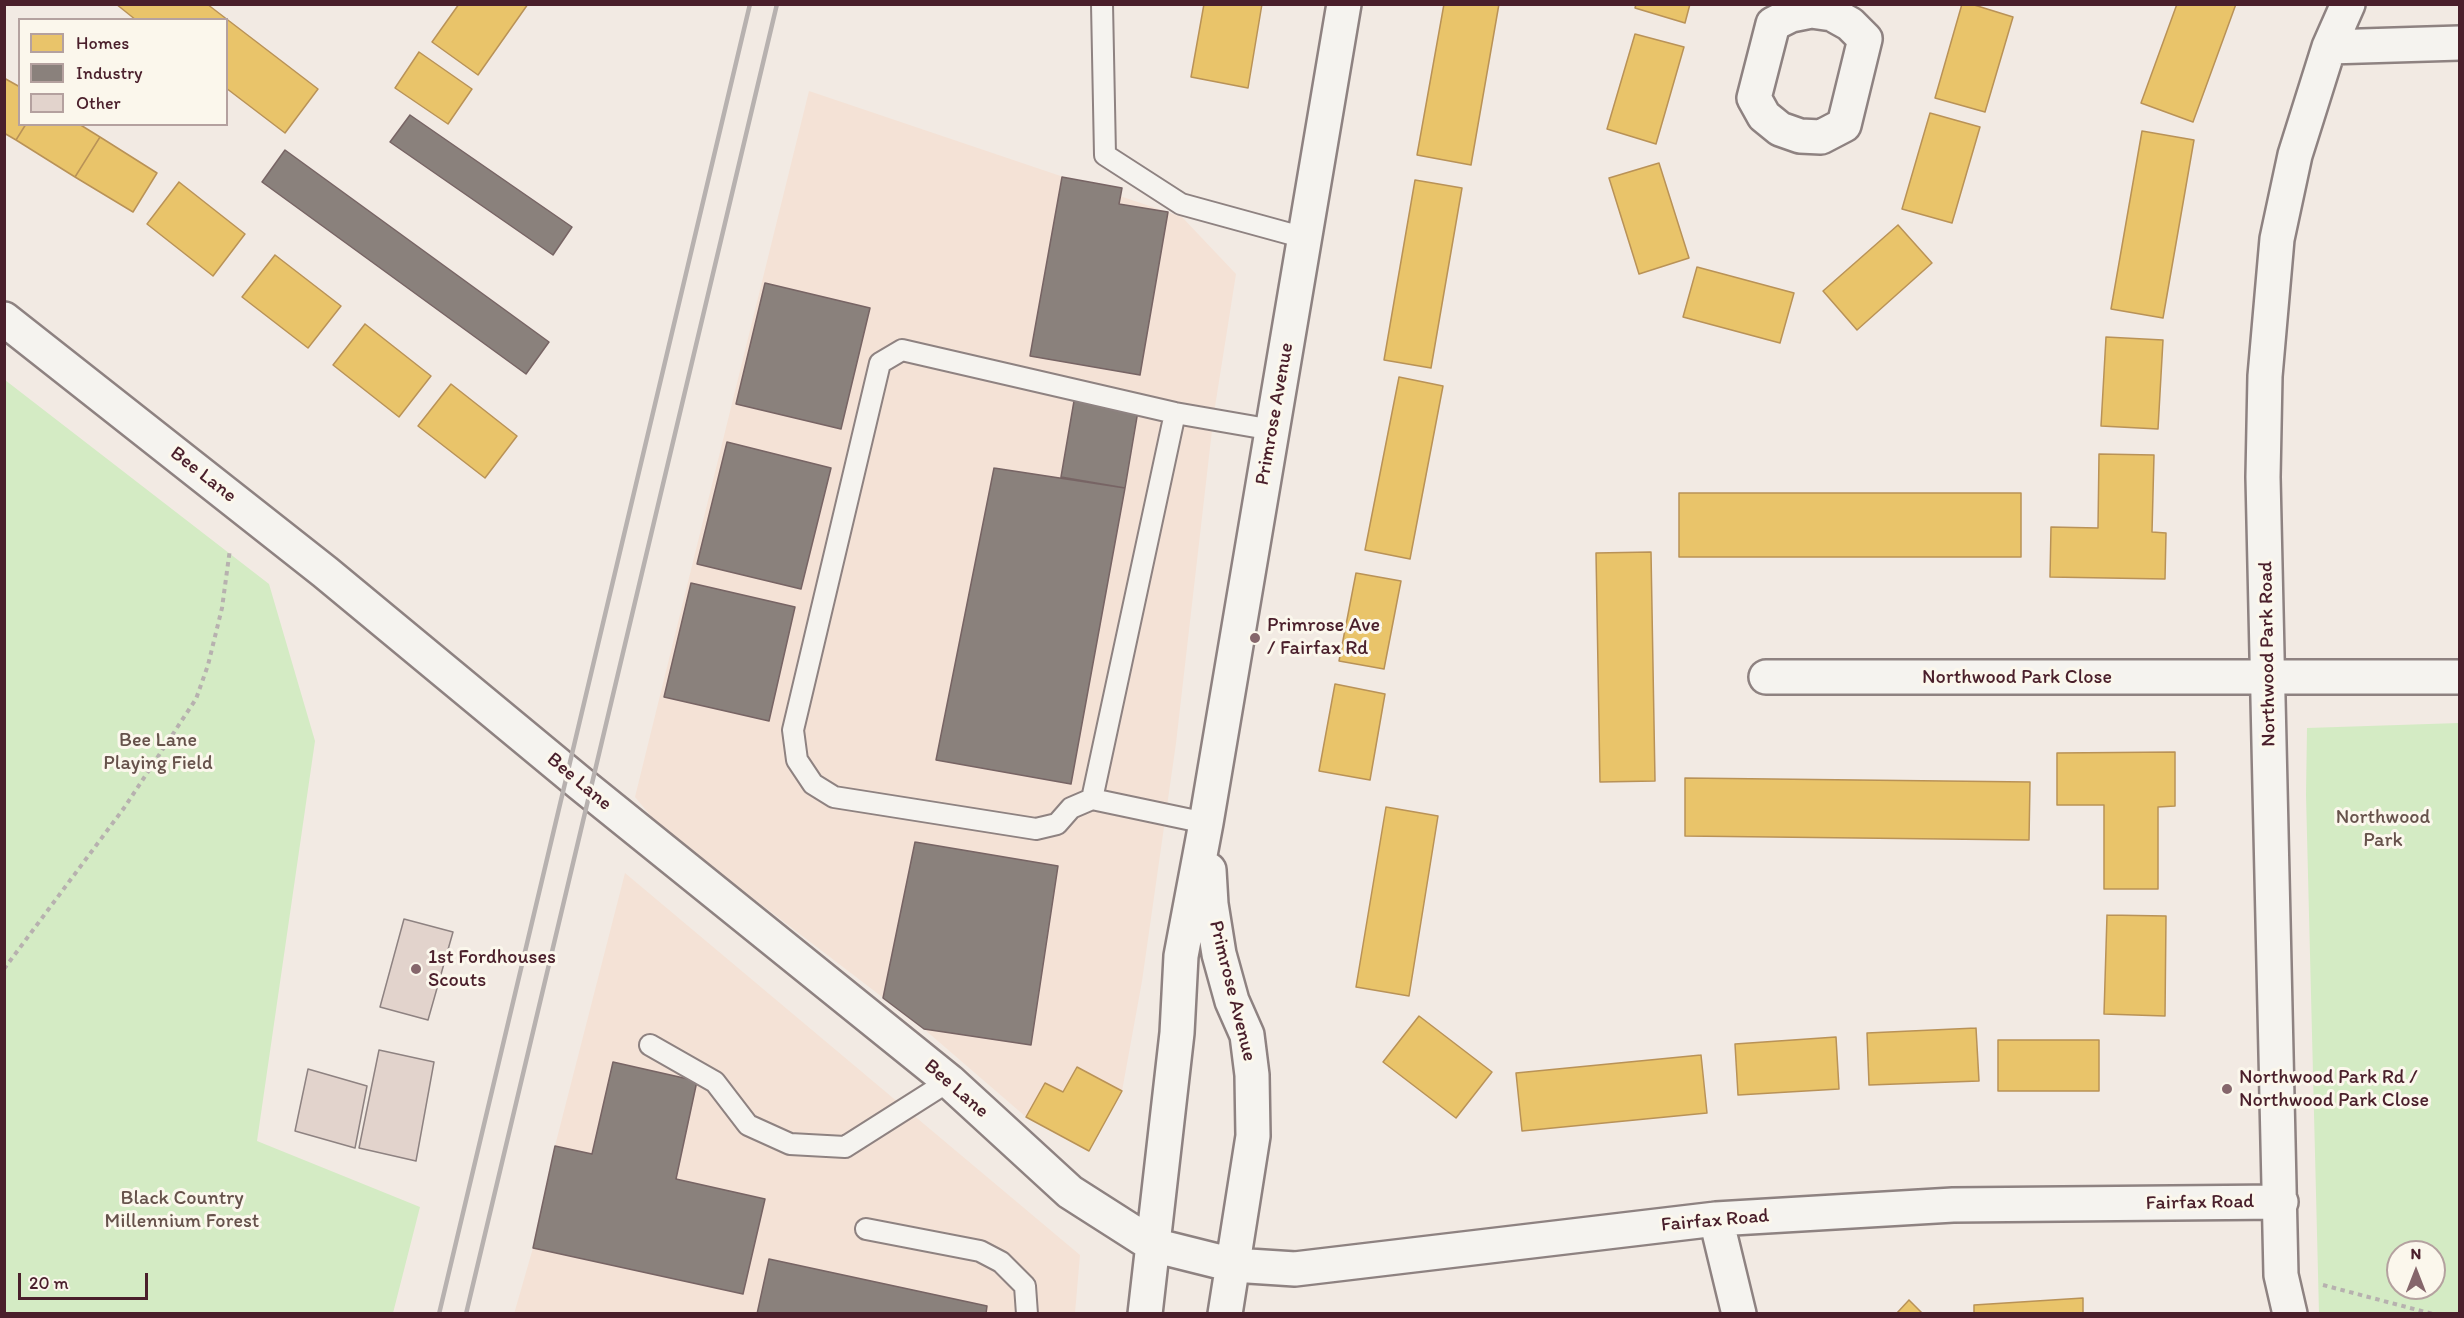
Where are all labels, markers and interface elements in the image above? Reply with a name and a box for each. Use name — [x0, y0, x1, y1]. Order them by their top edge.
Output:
legend — [18, 18, 228, 126]
text: Homes — [76, 32, 129, 54]
text: Industry — [76, 62, 143, 84]
text: Other — [76, 92, 121, 114]
street label: Primrose Avenue — [1251, 341, 1299, 487]
street label: Bee Lane — [165, 442, 241, 508]
street label: Northwood Park Road — [2254, 561, 2282, 747]
place label: Primrose Ave / Fairfax Rd — [1267, 614, 1380, 661]
marker: Primrose Ave / Fairfax Rd — [1248, 631, 1262, 645]
street label: Northwood Park Close — [1922, 666, 2112, 690]
park label: Bee Lane Playing Field — [103, 729, 213, 776]
street label: Bee Lane — [541, 748, 617, 816]
park label: Northwood Park — [2336, 806, 2430, 853]
street label: Primrose Avenue — [1203, 918, 1261, 1064]
place label: 1st Fordhouses Scouts — [428, 946, 556, 993]
marker: 1st Fordhouses Scouts — [409, 962, 423, 976]
street label: Bee Lane — [919, 1054, 993, 1124]
place label: Northwood Park Rd / Northwood Park Close — [2239, 1066, 2429, 1113]
marker: Northwood Park Rd / Northwood Park Close — [2220, 1082, 2234, 1096]
park label: Black Country Millennium Forest — [105, 1187, 259, 1234]
street label: Fairfax Road — [2146, 1190, 2254, 1216]
street label: Fairfax Road — [1660, 1204, 1770, 1238]
north arrow — [2386, 1240, 2446, 1300]
text: N — [2411, 1244, 2421, 1263]
scale bar — [21, 1261, 152, 1299]
text: 20 m — [29, 1272, 69, 1294]

